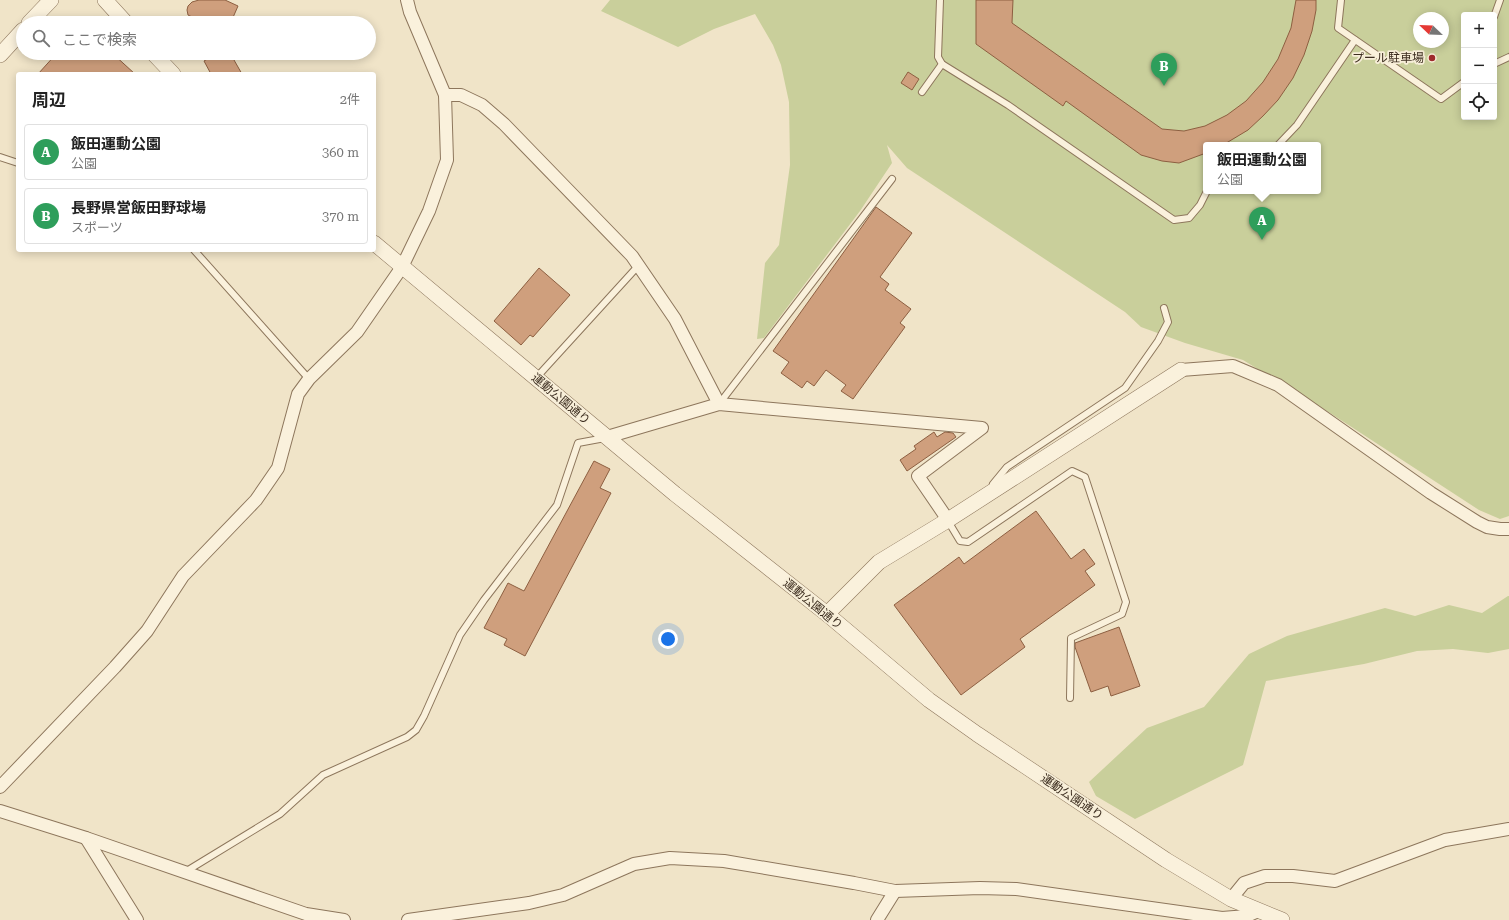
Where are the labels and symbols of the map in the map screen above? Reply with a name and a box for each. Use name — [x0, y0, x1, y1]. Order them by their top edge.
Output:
north arrow — [1413, 12, 1449, 48]
place label: プール駐車場 — [1352, 51, 1424, 65]
pin: B — [1151, 53, 1177, 86]
marker: プール駐車場 — [1427, 53, 1437, 63]
pin: A — [1249, 207, 1275, 240]
street label: 運動公園通り — [529, 370, 593, 428]
street label: 運動公園通り — [781, 576, 845, 632]
your location — [658, 629, 678, 649]
street label: 運動公園通り — [1038, 771, 1106, 823]

